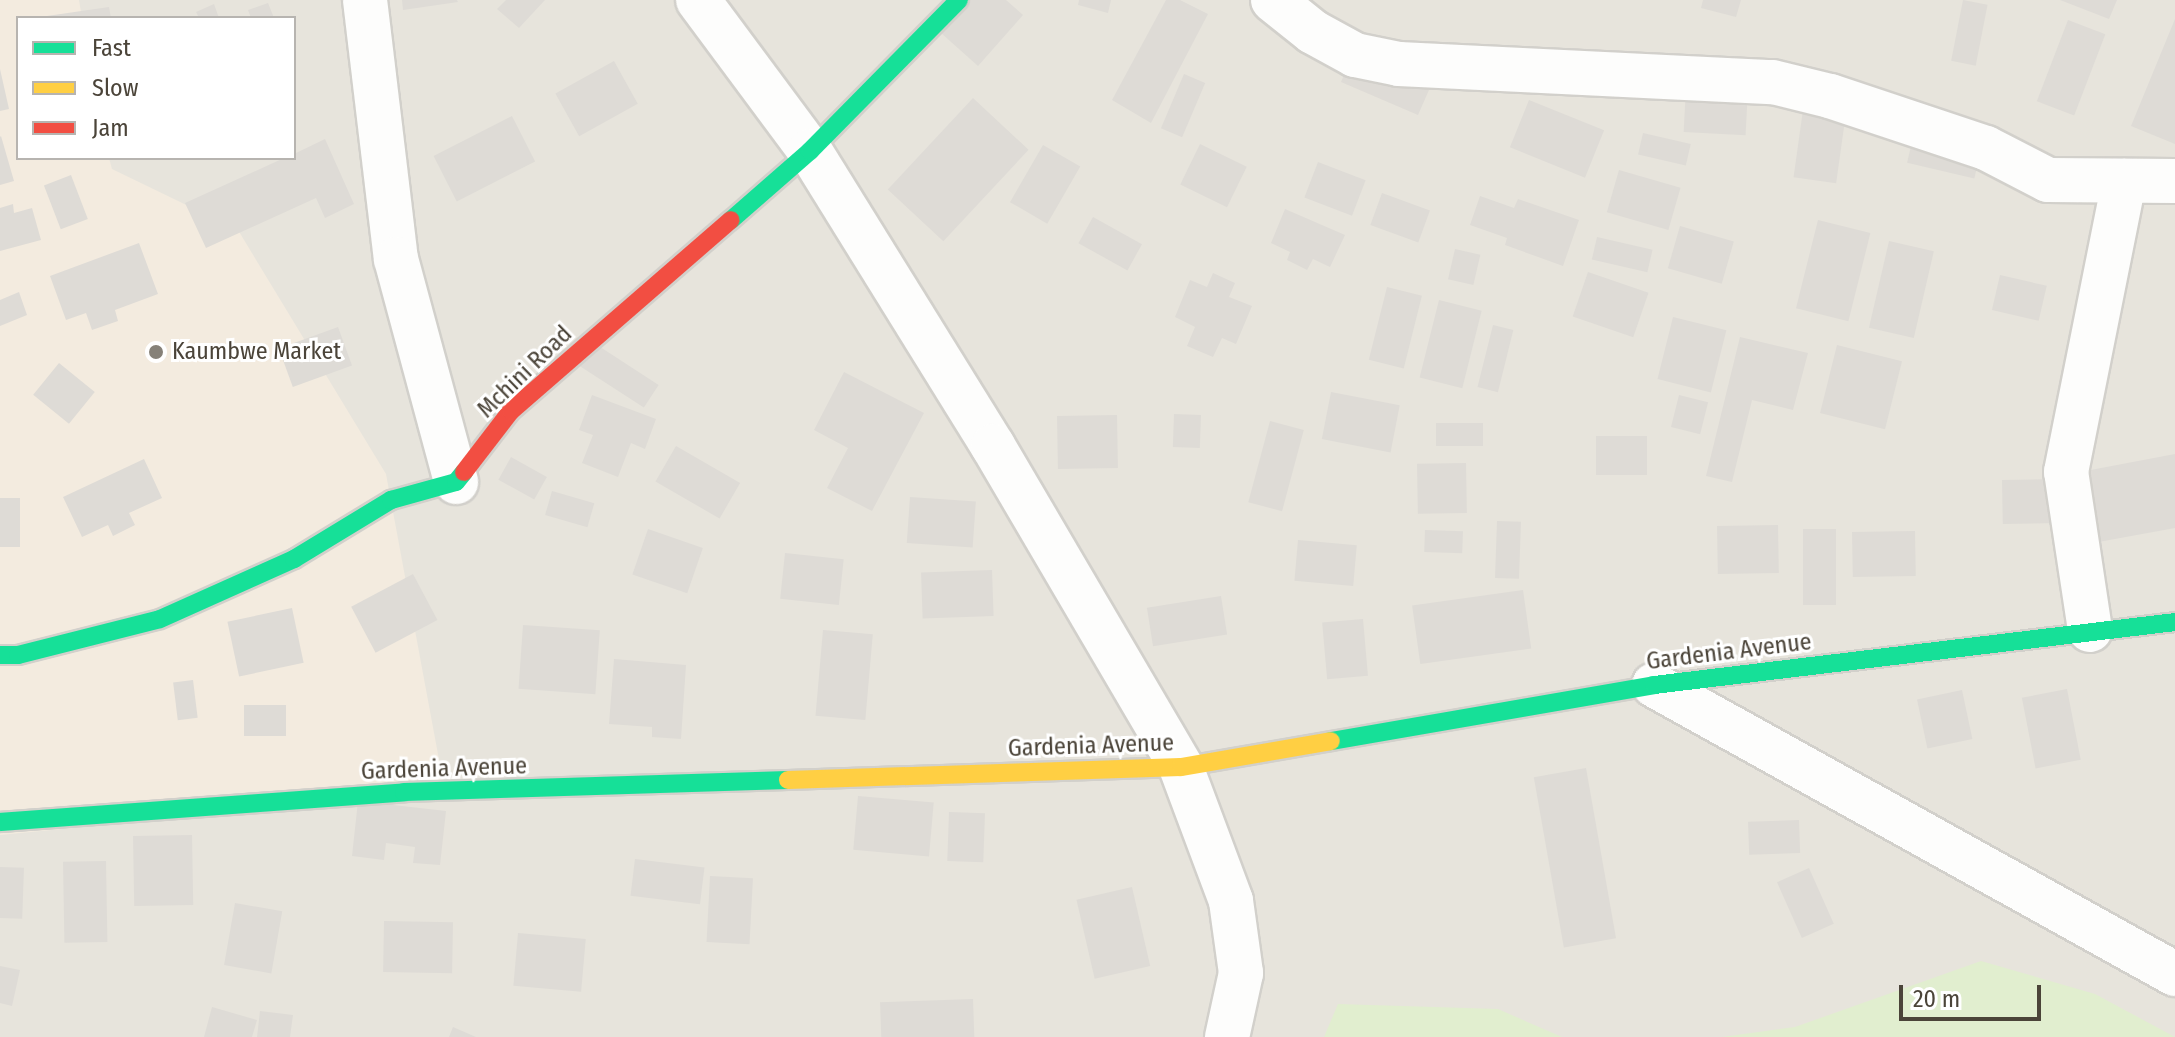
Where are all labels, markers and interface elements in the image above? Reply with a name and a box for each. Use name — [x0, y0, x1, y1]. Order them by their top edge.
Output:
legend — [16, 16, 296, 160]
text: Fast — [92, 34, 131, 62]
text: Slow — [92, 74, 138, 102]
text: Jam — [92, 114, 129, 142]
street label: Mchini Road — [472, 320, 578, 424]
place label: Kaumbwe Market — [172, 338, 341, 366]
marker: Kaumbwe Market — [147, 343, 165, 361]
street label: Gardenia Avenue — [1645, 628, 1813, 676]
street label: Gardenia Avenue — [1007, 729, 1175, 763]
street label: Gardenia Avenue — [360, 752, 528, 786]
scale bar — [1903, 969, 2045, 1019]
text: 20 m — [1913, 985, 1960, 1013]

